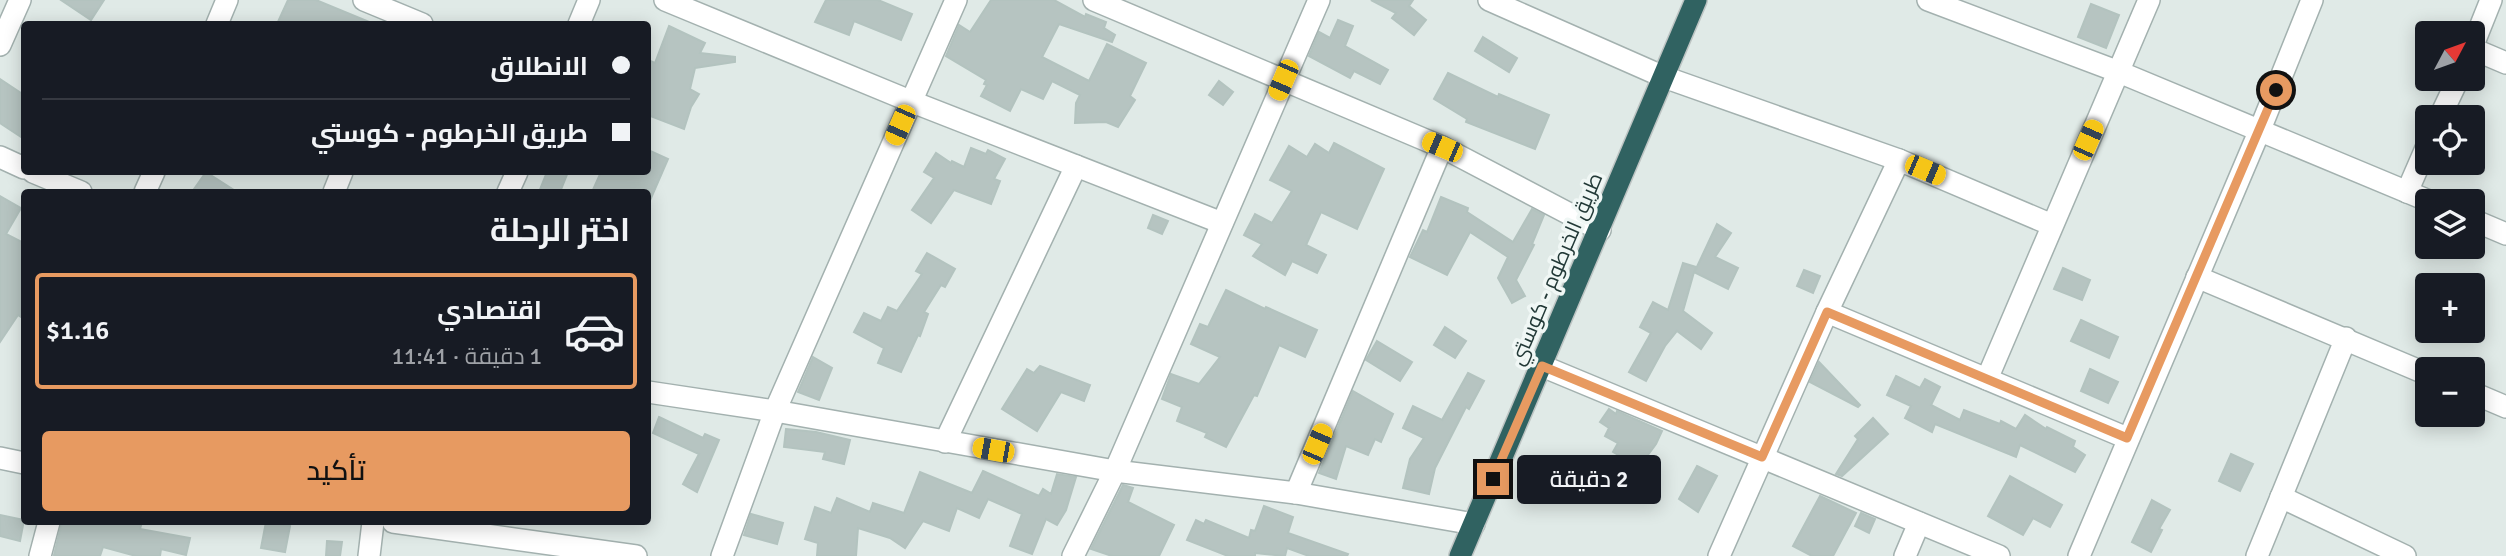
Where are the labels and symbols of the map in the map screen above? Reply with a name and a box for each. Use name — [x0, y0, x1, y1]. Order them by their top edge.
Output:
north arrow — [2415, 21, 2485, 91]
car — [1266, 57, 1301, 103]
route start — [2260, 74, 2292, 106]
car — [882, 102, 919, 148]
car — [2070, 117, 2107, 163]
car — [1419, 129, 1466, 165]
car — [1902, 152, 1949, 188]
street label: طريق الخرطوم - كوستي — [1504, 169, 1611, 370]
car — [1300, 421, 1335, 467]
car — [971, 436, 1016, 464]
callout: 2 دقيقة — [1518, 454, 1661, 504]
route end — [1477, 463, 1509, 495]

